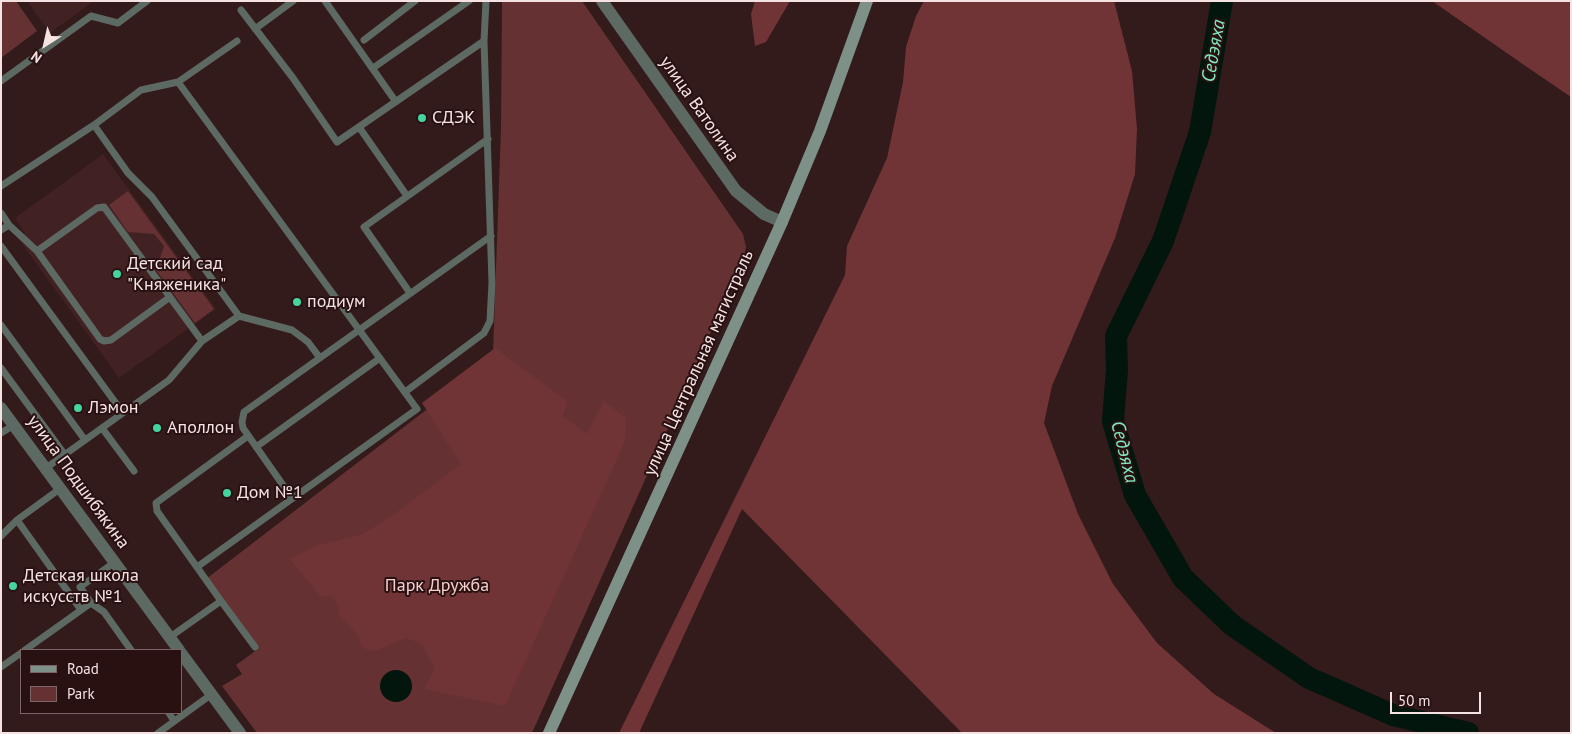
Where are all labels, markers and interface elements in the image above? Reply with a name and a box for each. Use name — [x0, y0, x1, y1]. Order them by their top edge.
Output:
water label: Седэяха — [1197, 18, 1231, 84]
north arrow — [20, 20, 70, 70]
text: N — [27, 47, 45, 67]
street label: улица Ватолина — [655, 52, 743, 166]
place label: СДЭК — [432, 107, 475, 129]
marker: СДЭК — [416, 112, 428, 124]
street label: улица Центральная магистраль — [639, 247, 759, 479]
place label: Детский сад "Княженика" — [127, 253, 226, 296]
marker: Детский сад "Княженика" — [111, 268, 123, 280]
place label: подиум — [307, 291, 366, 313]
marker: подиум — [291, 296, 303, 308]
place label: Лэмон — [88, 397, 139, 419]
marker: Лэмон — [72, 402, 84, 414]
street label: улица Подшибякина — [22, 411, 134, 553]
place label: Аполлон — [167, 417, 234, 439]
water label: Седэяха — [1105, 419, 1143, 485]
marker: Аполлон — [151, 422, 163, 434]
place label: Дом №1 — [237, 482, 303, 504]
marker: Дом №1 — [221, 487, 233, 499]
place label: Детская школа искусств №1 — [23, 565, 139, 608]
park label: Парк Дружба — [385, 575, 489, 597]
marker: Детская школа искусств №1 — [7, 580, 19, 592]
legend — [20, 649, 182, 714]
text: Road — [67, 659, 99, 678]
scale bar — [1392, 682, 1483, 714]
text: Park — [67, 684, 95, 703]
text: 50 m — [1398, 691, 1431, 710]

